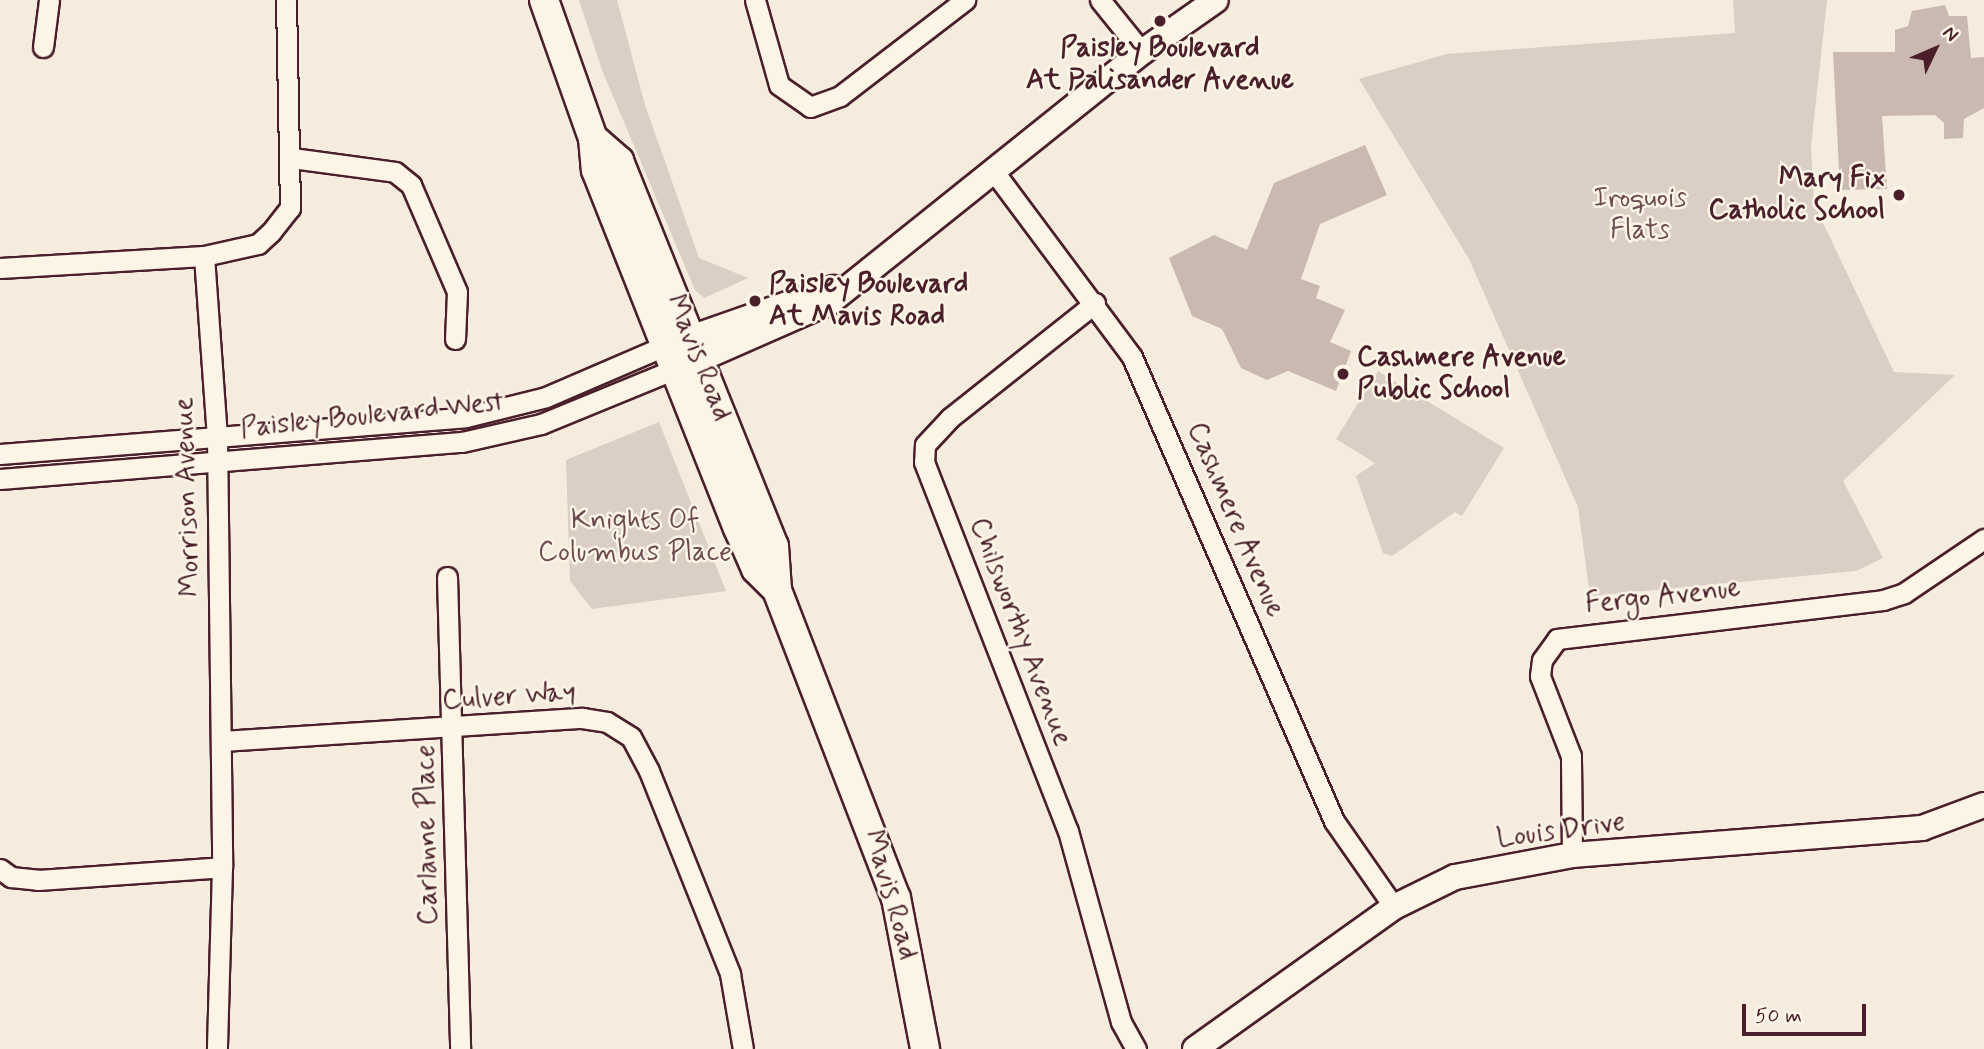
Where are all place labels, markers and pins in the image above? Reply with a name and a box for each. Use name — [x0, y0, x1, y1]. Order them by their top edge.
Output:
marker: Paisley Boulevard At Palisander Avenue — [1152, 13, 1168, 29]
place label: Paisley Boulevard At Palisander Avenue — [1027, 32, 1293, 98]
place label: Mary Fix Catholic School — [1707, 162, 1885, 228]
marker: Mary Fix Catholic School — [1891, 187, 1907, 203]
place label: Paisley Boulevard At Mavis Road — [769, 268, 969, 334]
marker: Paisley Boulevard At Mavis Road — [747, 293, 763, 309]
place label: Cashmere Avenue Public School — [1357, 341, 1570, 407]
marker: Cashmere Avenue Public School — [1335, 366, 1351, 382]

